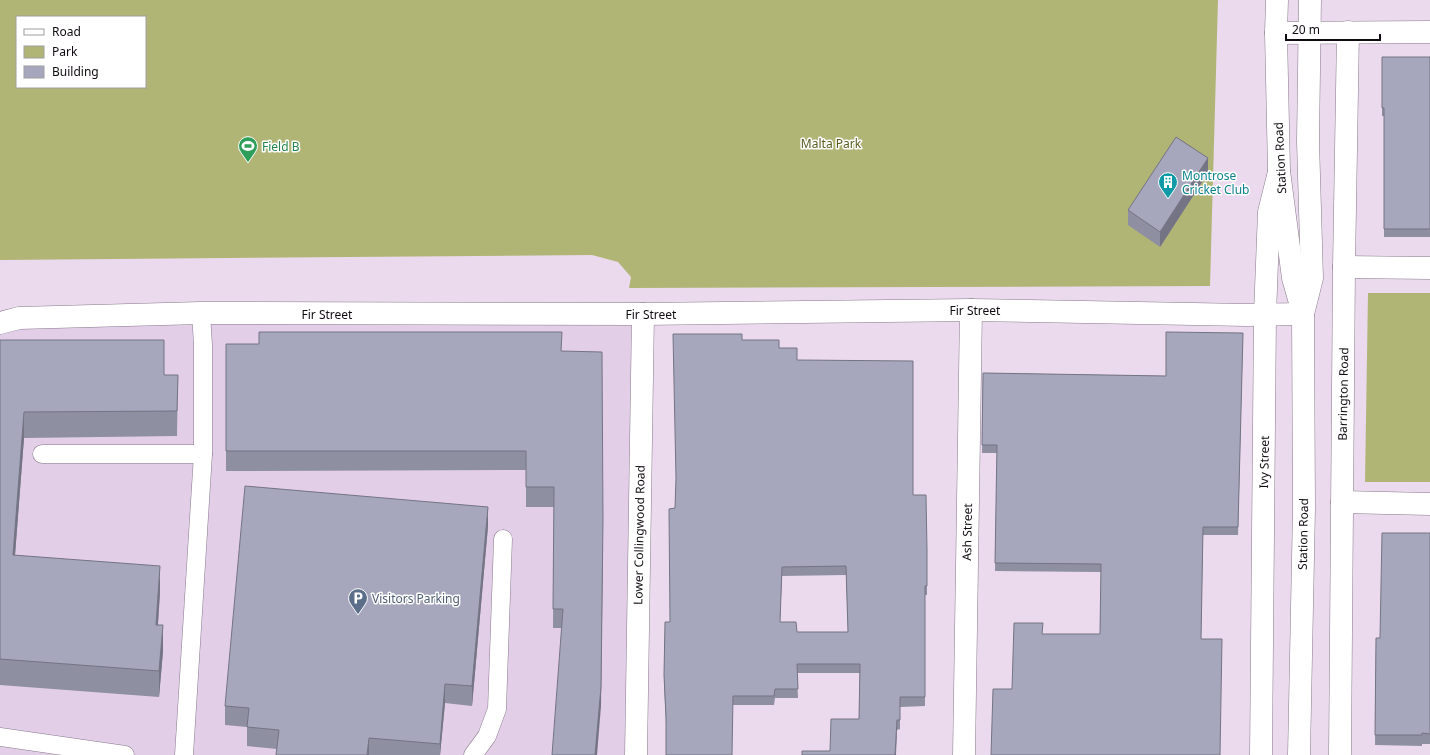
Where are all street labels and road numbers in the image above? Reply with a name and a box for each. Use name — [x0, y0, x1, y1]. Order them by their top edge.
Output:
street label: Station Road — [1270, 122, 1290, 194]
street label: Fir Street — [950, 302, 1001, 319]
street label: Fir Street — [302, 306, 353, 323]
street label: Fir Street — [626, 306, 677, 323]
street label: Barrington Road — [1334, 347, 1352, 441]
street label: Ivy Street — [1255, 435, 1273, 489]
street label: Lower Collingwood Road — [629, 465, 649, 605]
street label: Station Road — [1294, 498, 1312, 570]
street label: Ash Street — [958, 502, 976, 561]

